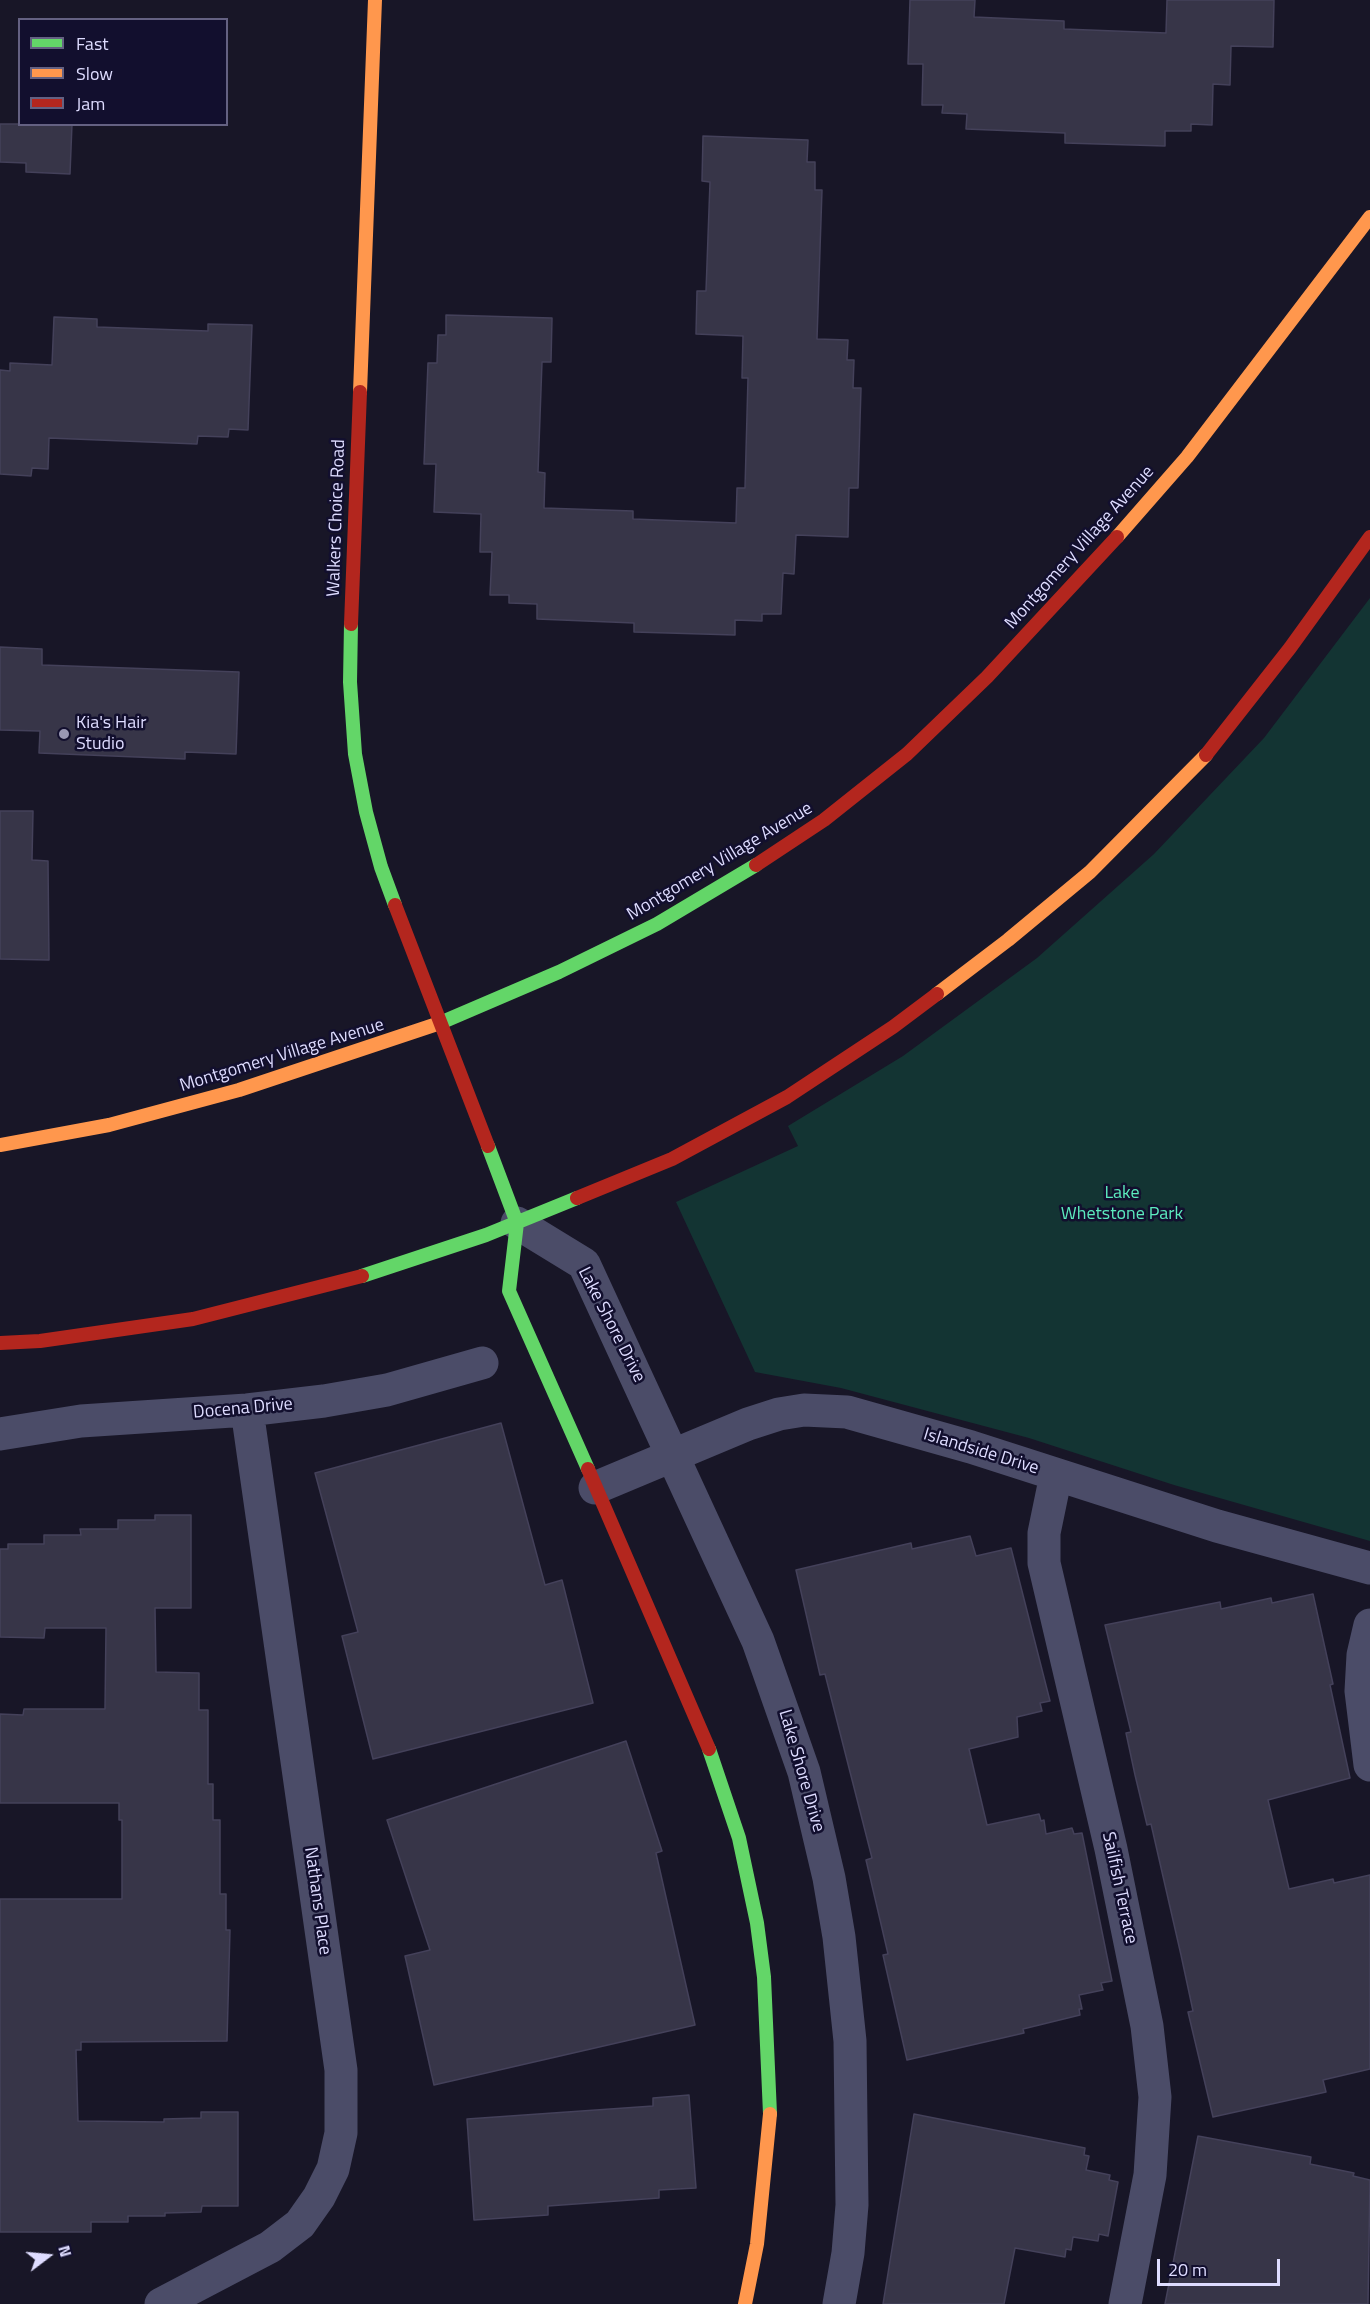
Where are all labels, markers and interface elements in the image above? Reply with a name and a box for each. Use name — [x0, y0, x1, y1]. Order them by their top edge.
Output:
legend — [18, 18, 228, 126]
text: Fast — [76, 30, 109, 57]
text: Slow — [76, 60, 113, 87]
text: Jam — [76, 90, 105, 117]
street label: Walkers Choice Road — [323, 439, 351, 597]
street label: Montgomery Village Avenue — [1001, 462, 1159, 634]
place label: Kia's Hair Studio — [76, 713, 146, 756]
marker: Kia's Hair Studio — [57, 727, 71, 741]
street label: Montgomery Village Avenue — [623, 798, 817, 926]
street label: Montgomery Village Avenue — [177, 1015, 387, 1097]
park label: Lake Whetstone Park — [1061, 1183, 1183, 1226]
street label: Lake Shore Drive — [573, 1264, 649, 1386]
street label: Docena Drive — [192, 1394, 294, 1424]
street label: Islandside Drive — [921, 1424, 1041, 1480]
street label: Lake Shore Drive — [773, 1707, 829, 1835]
street label: Sailfish Terrace — [1097, 1830, 1141, 1946]
street label: Nathans Place — [299, 1846, 335, 1956]
north arrow — [18, 2226, 78, 2286]
text: N — [52, 2242, 78, 2260]
scale bar — [1160, 2247, 1283, 2285]
text: 20 m — [1168, 2256, 1207, 2283]

